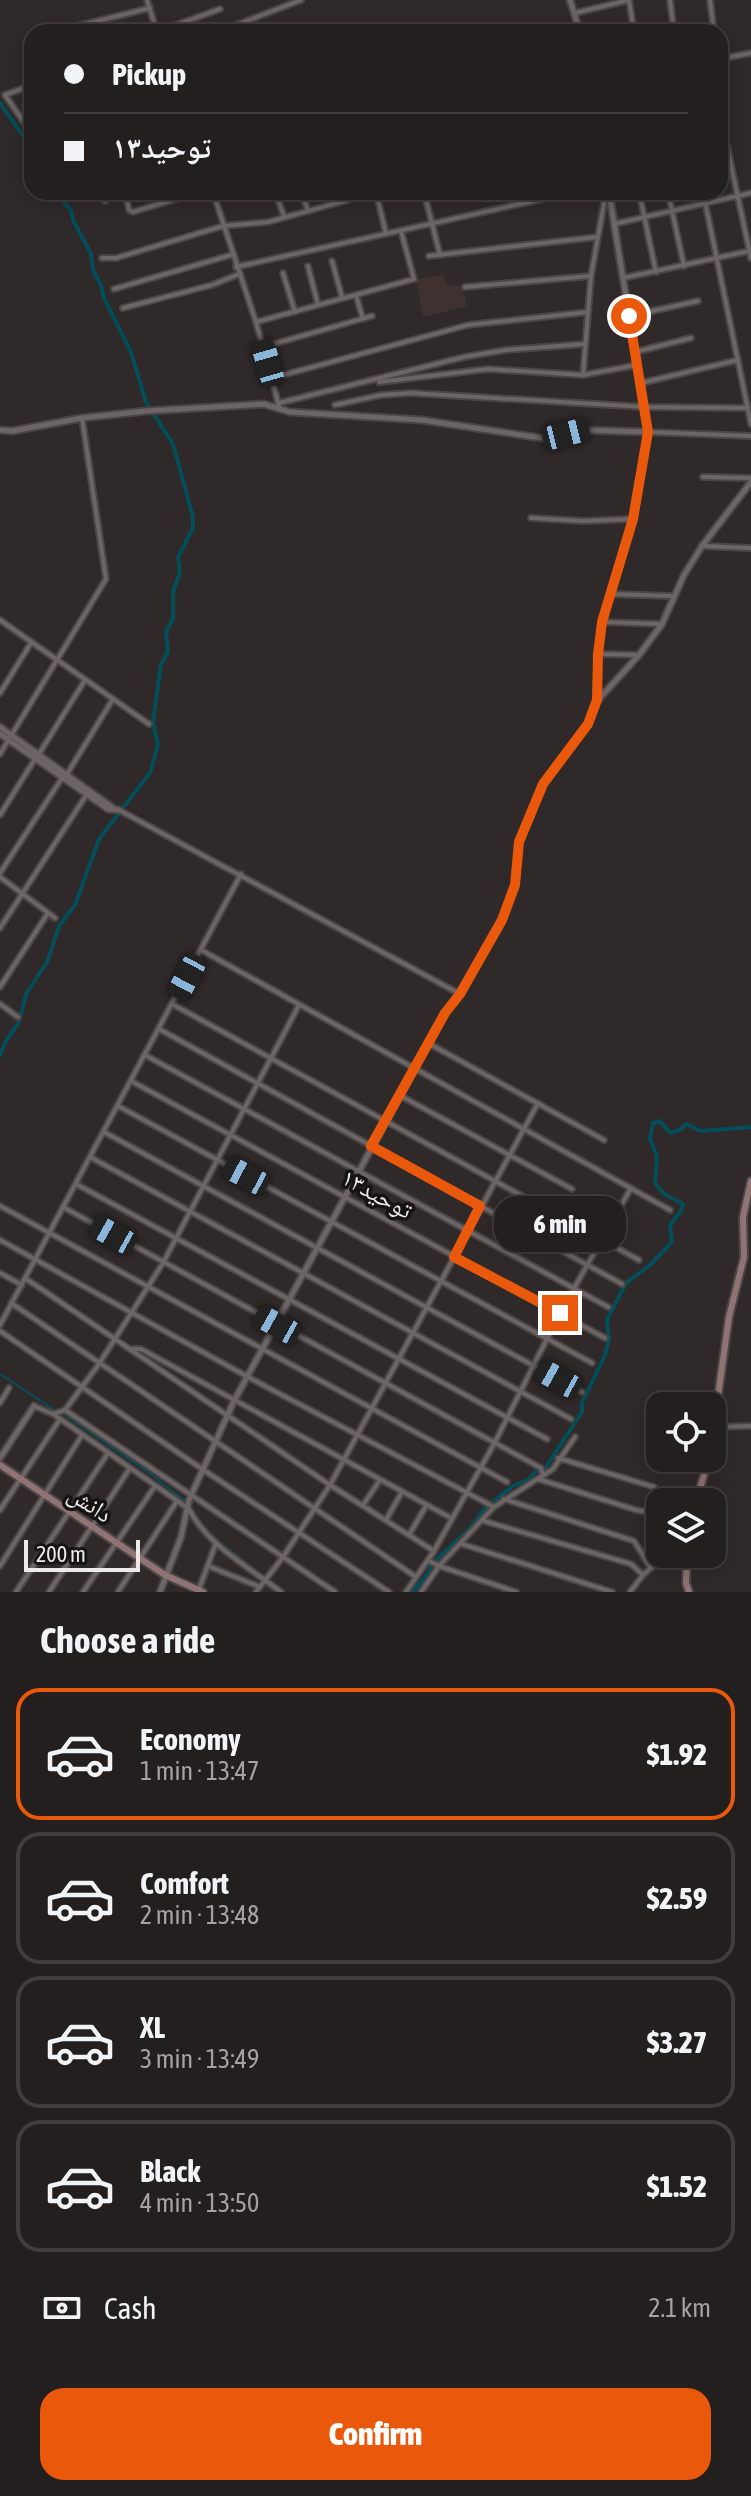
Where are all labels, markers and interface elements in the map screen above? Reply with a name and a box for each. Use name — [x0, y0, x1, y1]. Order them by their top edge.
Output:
text: Pickup — [112, 57, 186, 91]
text: توحید۱۳ — [112, 130, 211, 164]
route start — [611, 298, 647, 334]
car — [250, 337, 286, 389]
car — [540, 417, 592, 451]
car — [165, 950, 209, 1004]
car — [219, 1154, 273, 1198]
street label: توحید۱۳ — [337, 1163, 417, 1224]
callout: 6 min — [494, 1197, 626, 1253]
text: 6 min — [533, 1209, 587, 1239]
car — [86, 1213, 140, 1257]
route end — [542, 1295, 578, 1331]
car — [250, 1303, 304, 1347]
car — [531, 1357, 585, 1401]
map controls — [646, 1392, 726, 1568]
button: locate — [646, 1392, 726, 1472]
street label: دانش — [63, 1480, 117, 1528]
button: layers — [646, 1488, 726, 1568]
scale bar — [24, 1536, 140, 1572]
text: 200 m — [36, 1541, 86, 1567]
text: Choose a ride — [40, 1619, 215, 1661]
icon: car — [44, 1718, 116, 1790]
text: Economy — [140, 1722, 241, 1756]
text: $1.92 — [647, 1737, 707, 1771]
text: 1 min · 13:47 — [140, 1756, 259, 1786]
icon: car — [44, 1862, 116, 1934]
text: Comfort — [140, 1866, 229, 1900]
text: $2.59 — [647, 1881, 707, 1915]
text: 2 min · 13:48 — [140, 1900, 259, 1930]
icon: car — [44, 2006, 116, 2078]
text: XL — [140, 2010, 165, 2044]
text: $3.27 — [647, 2025, 707, 2059]
text: 3 min · 13:49 — [140, 2044, 259, 2074]
icon: car — [44, 2150, 116, 2222]
text: Black — [140, 2154, 200, 2188]
text: $1.52 — [647, 2169, 707, 2203]
text: 4 min · 13:50 — [140, 2188, 259, 2218]
icon: cash — [40, 2286, 84, 2330]
text: Cash — [104, 2291, 157, 2325]
text: 2.1 km — [648, 2293, 711, 2323]
button: Confirm — [40, 2388, 711, 2480]

